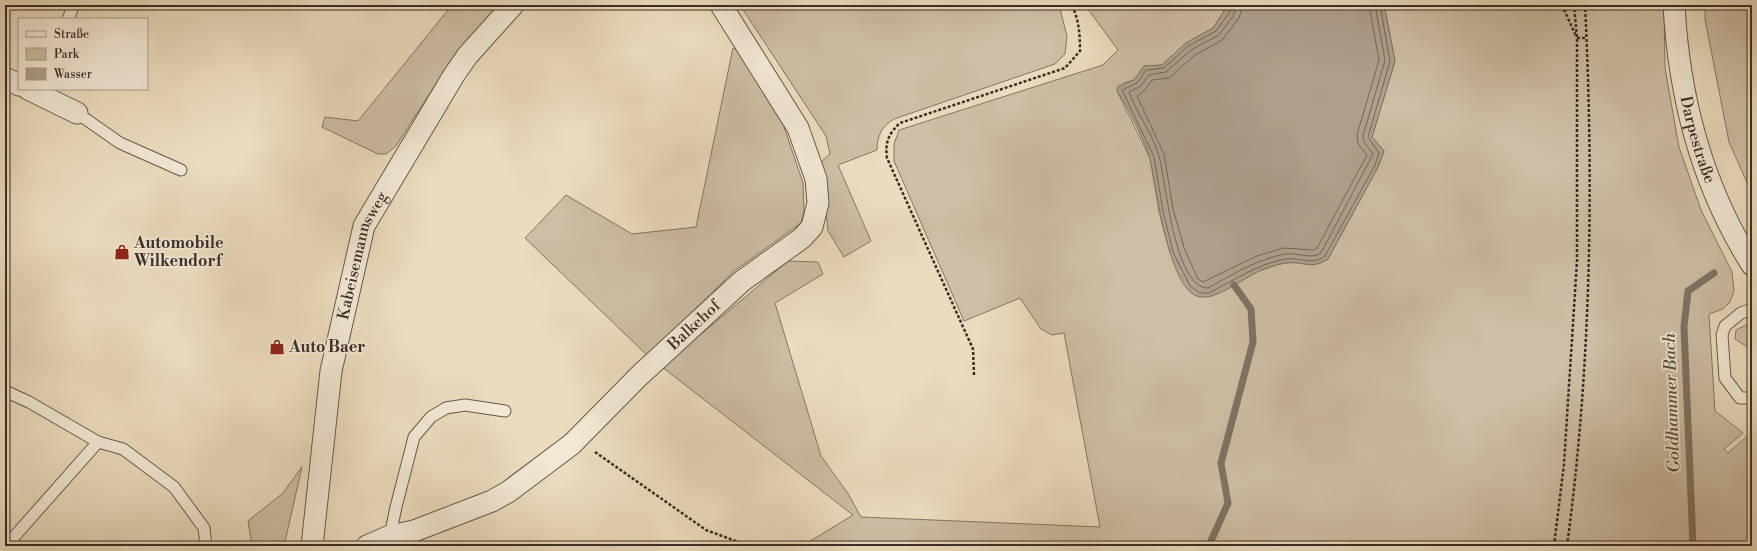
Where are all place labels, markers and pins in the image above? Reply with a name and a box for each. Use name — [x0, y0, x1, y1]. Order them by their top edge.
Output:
place label: Automobile Wilkendorf — [133, 233, 224, 271]
shop icon: Automobile Wilkendorf — [113, 243, 131, 261]
place label: Auto Baer — [288, 337, 365, 357]
shop icon: Auto Baer — [268, 338, 286, 356]

